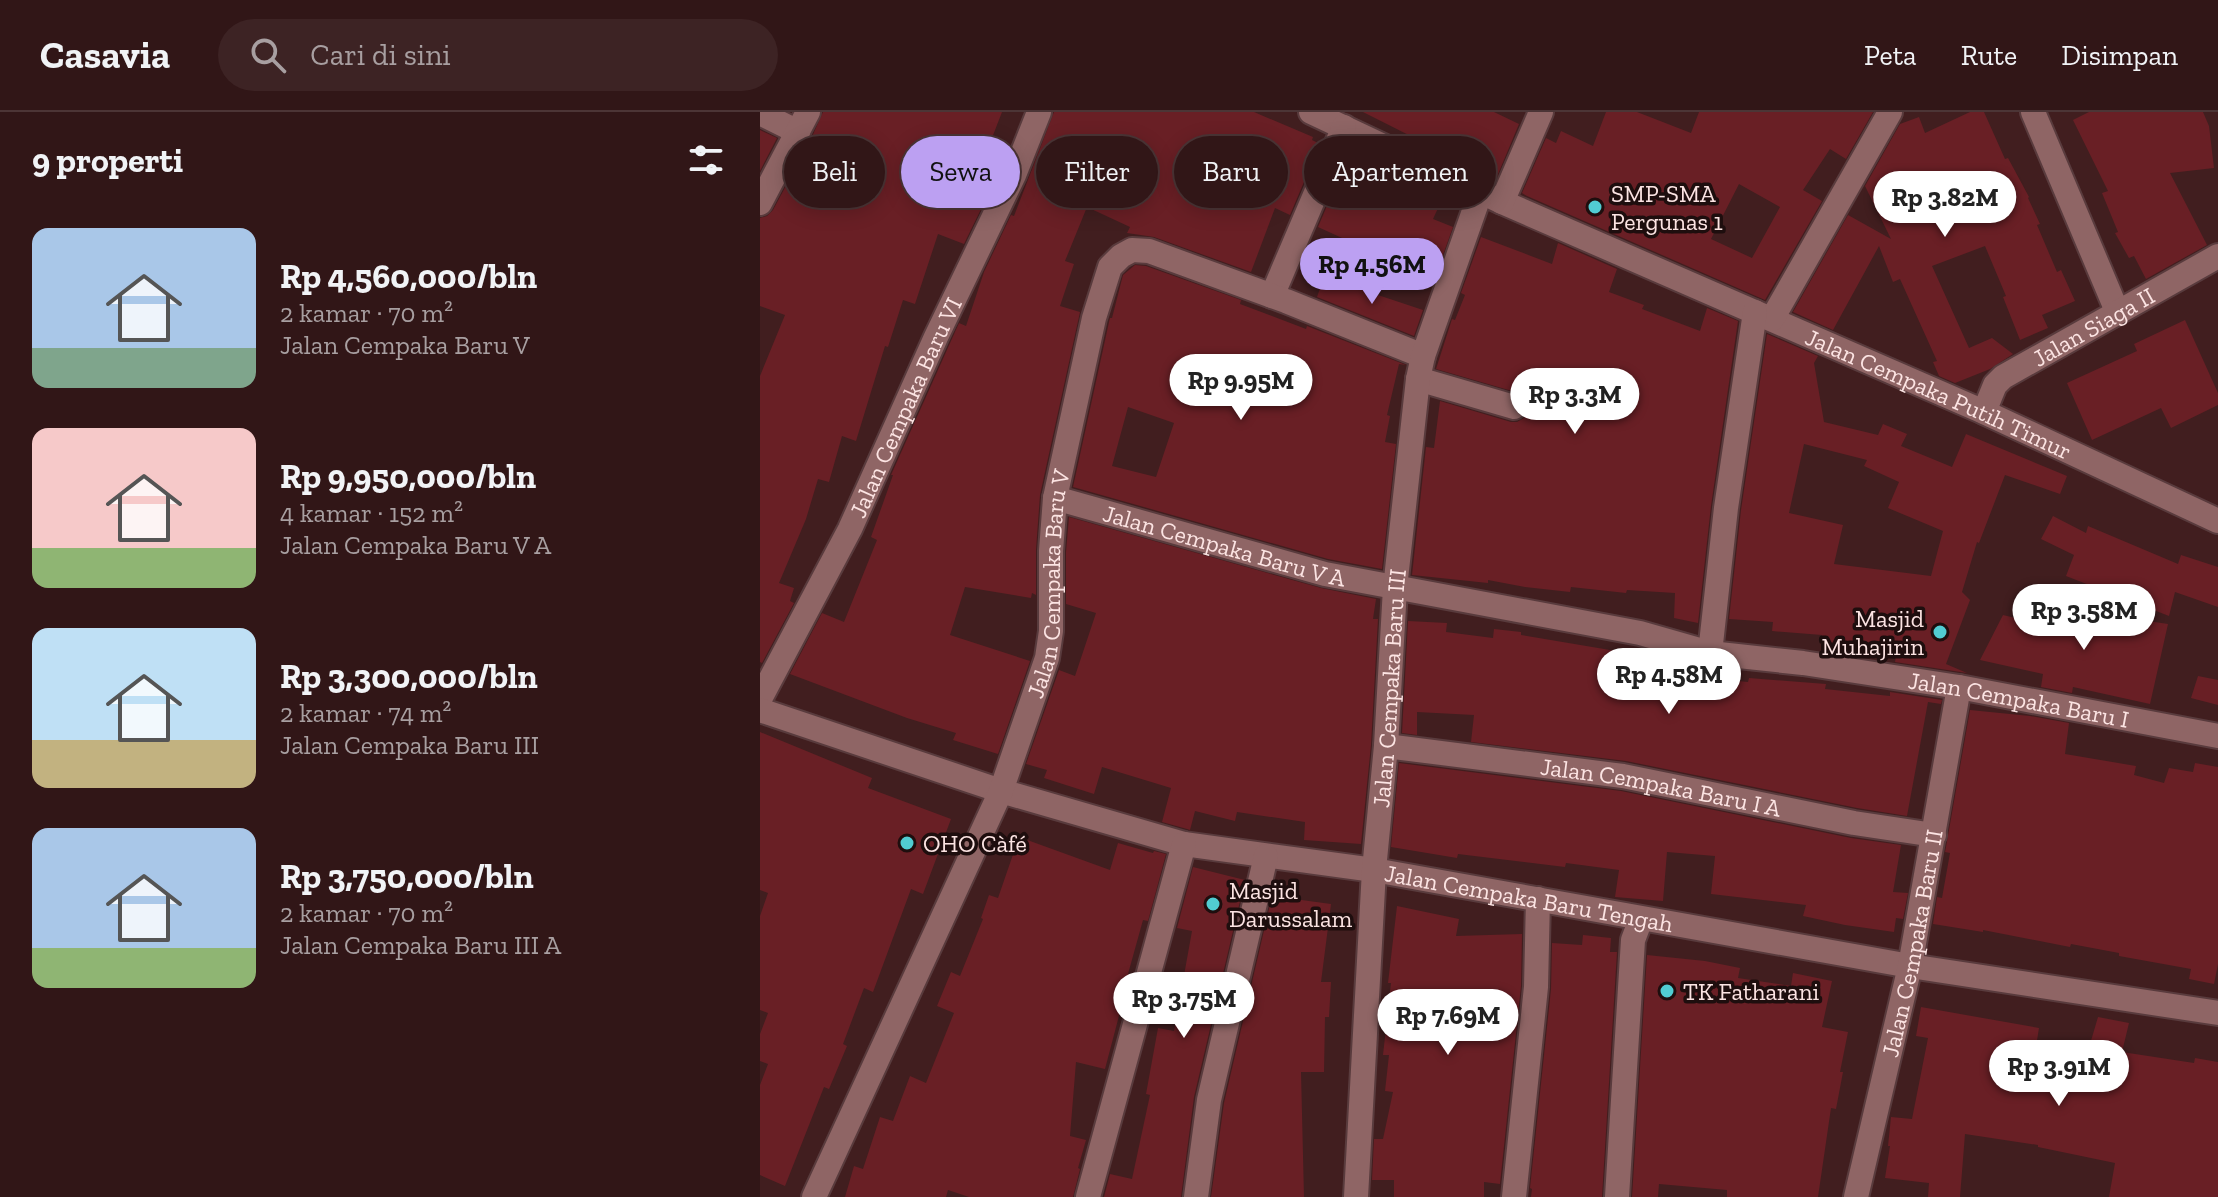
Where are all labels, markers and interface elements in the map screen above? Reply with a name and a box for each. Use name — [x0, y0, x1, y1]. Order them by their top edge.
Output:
search box — [218, 19, 778, 91]
text: Casavia — [40, 32, 170, 78]
icon: search — [246, 33, 290, 77]
text: Cari di sini — [310, 37, 451, 73]
text: Peta — [1864, 39, 1917, 72]
text: Rute — [1961, 39, 2017, 72]
text: Disimpan — [2061, 39, 2178, 72]
chip: Beli — [784, 136, 885, 208]
chip: Sewa — [901, 136, 1020, 208]
chip: Filter — [1036, 136, 1158, 208]
chip: Baru — [1174, 136, 1288, 208]
chip: Apartemen — [1304, 136, 1496, 208]
icon: filters — [684, 138, 728, 182]
text: 9 properti — [32, 140, 183, 181]
pin: Rp 3.82M — [1862, 171, 2028, 239]
place label: SMP-SMA Pergunas 1 — [1611, 179, 1723, 236]
text: Rp 3.82M — [1891, 181, 1999, 213]
marker: SMP-SMA Pergunas 1 — [1586, 198, 1604, 216]
pin: Rp 4.56M — [1289, 238, 1455, 306]
text: Rp 4.56M — [1318, 248, 1426, 280]
text: Rp 4,560,000/bln — [280, 256, 537, 297]
icon: home — [96, 260, 192, 356]
street label: Jalan Siaga II — [2027, 280, 2160, 372]
street label: Jalan Cempaka Baru VI — [843, 292, 968, 522]
text: 2 kamar · 70 m² — [280, 297, 453, 329]
street label: Jalan Cempaka Putih Timur — [1801, 322, 2076, 465]
text: Jalan Cempaka Baru V — [280, 329, 530, 361]
pin: Rp 9.95M — [1158, 354, 1324, 422]
text: Rp 9.95M — [1187, 364, 1295, 396]
pin: Rp 3.3M — [1501, 368, 1649, 436]
text: Rp 3.3M — [1528, 378, 1622, 410]
text: Rp 9,950,000/bln — [280, 456, 536, 497]
icon: home — [96, 460, 192, 556]
street label: Jalan Cempaka Baru V — [1020, 466, 1075, 702]
text: 4 kamar · 152 m² — [280, 497, 463, 529]
street label: Jalan Cempaka Baru V A — [1100, 498, 1348, 592]
text: Jalan Cempaka Baru V A — [280, 529, 551, 561]
street label: Jalan Cempaka Baru III — [1366, 567, 1412, 809]
pin: Rp 3.58M — [2001, 584, 2167, 652]
text: Rp 3.58M — [2030, 594, 2138, 626]
place label: Masjid Muhajirin — [1821, 604, 1924, 661]
marker: Masjid Muhajirin — [1931, 623, 1949, 641]
pin: Rp 4.58M — [1586, 648, 1752, 716]
text: Rp 3,300,000/bln — [280, 656, 538, 697]
text: Rp 4.58M — [1615, 658, 1723, 690]
icon: home — [96, 660, 192, 756]
street label: Jalan Cempaka Baru I — [1906, 665, 2131, 733]
text: 2 kamar · 74 m² — [280, 697, 451, 729]
text: Jalan Cempaka Baru III — [280, 729, 539, 761]
street label: Jalan Cempaka Baru I A — [1539, 751, 1784, 822]
street label: Jalan Cempaka Baru II — [1875, 827, 1948, 1060]
place label: OHO Càfé — [923, 829, 1027, 858]
marker: OHO Càfé — [898, 834, 916, 852]
text: Rp 3,750,000/bln — [280, 856, 534, 897]
street label: Jalan Cempaka Baru Tengah — [1383, 858, 1676, 938]
icon: home — [96, 860, 192, 956]
place label: Masjid Darussalam — [1229, 876, 1353, 933]
marker: Masjid Darussalam — [1204, 895, 1222, 913]
text: 2 kamar · 70 m² — [280, 897, 453, 929]
text: Jalan Cempaka Baru III A — [280, 929, 561, 961]
pin: Rp 3.75M — [1101, 972, 1267, 1040]
place label: TK Fatharani — [1683, 977, 1819, 1006]
text: Rp 3.75M — [1131, 982, 1237, 1014]
marker: TK Fatharani — [1658, 982, 1676, 1000]
pin: Rp 7.69M — [1365, 989, 1531, 1057]
text: Rp 7.69M — [1395, 999, 1501, 1031]
pin: Rp 3.91M — [1976, 1040, 2142, 1108]
text: Rp 3.91M — [2007, 1050, 2111, 1082]

